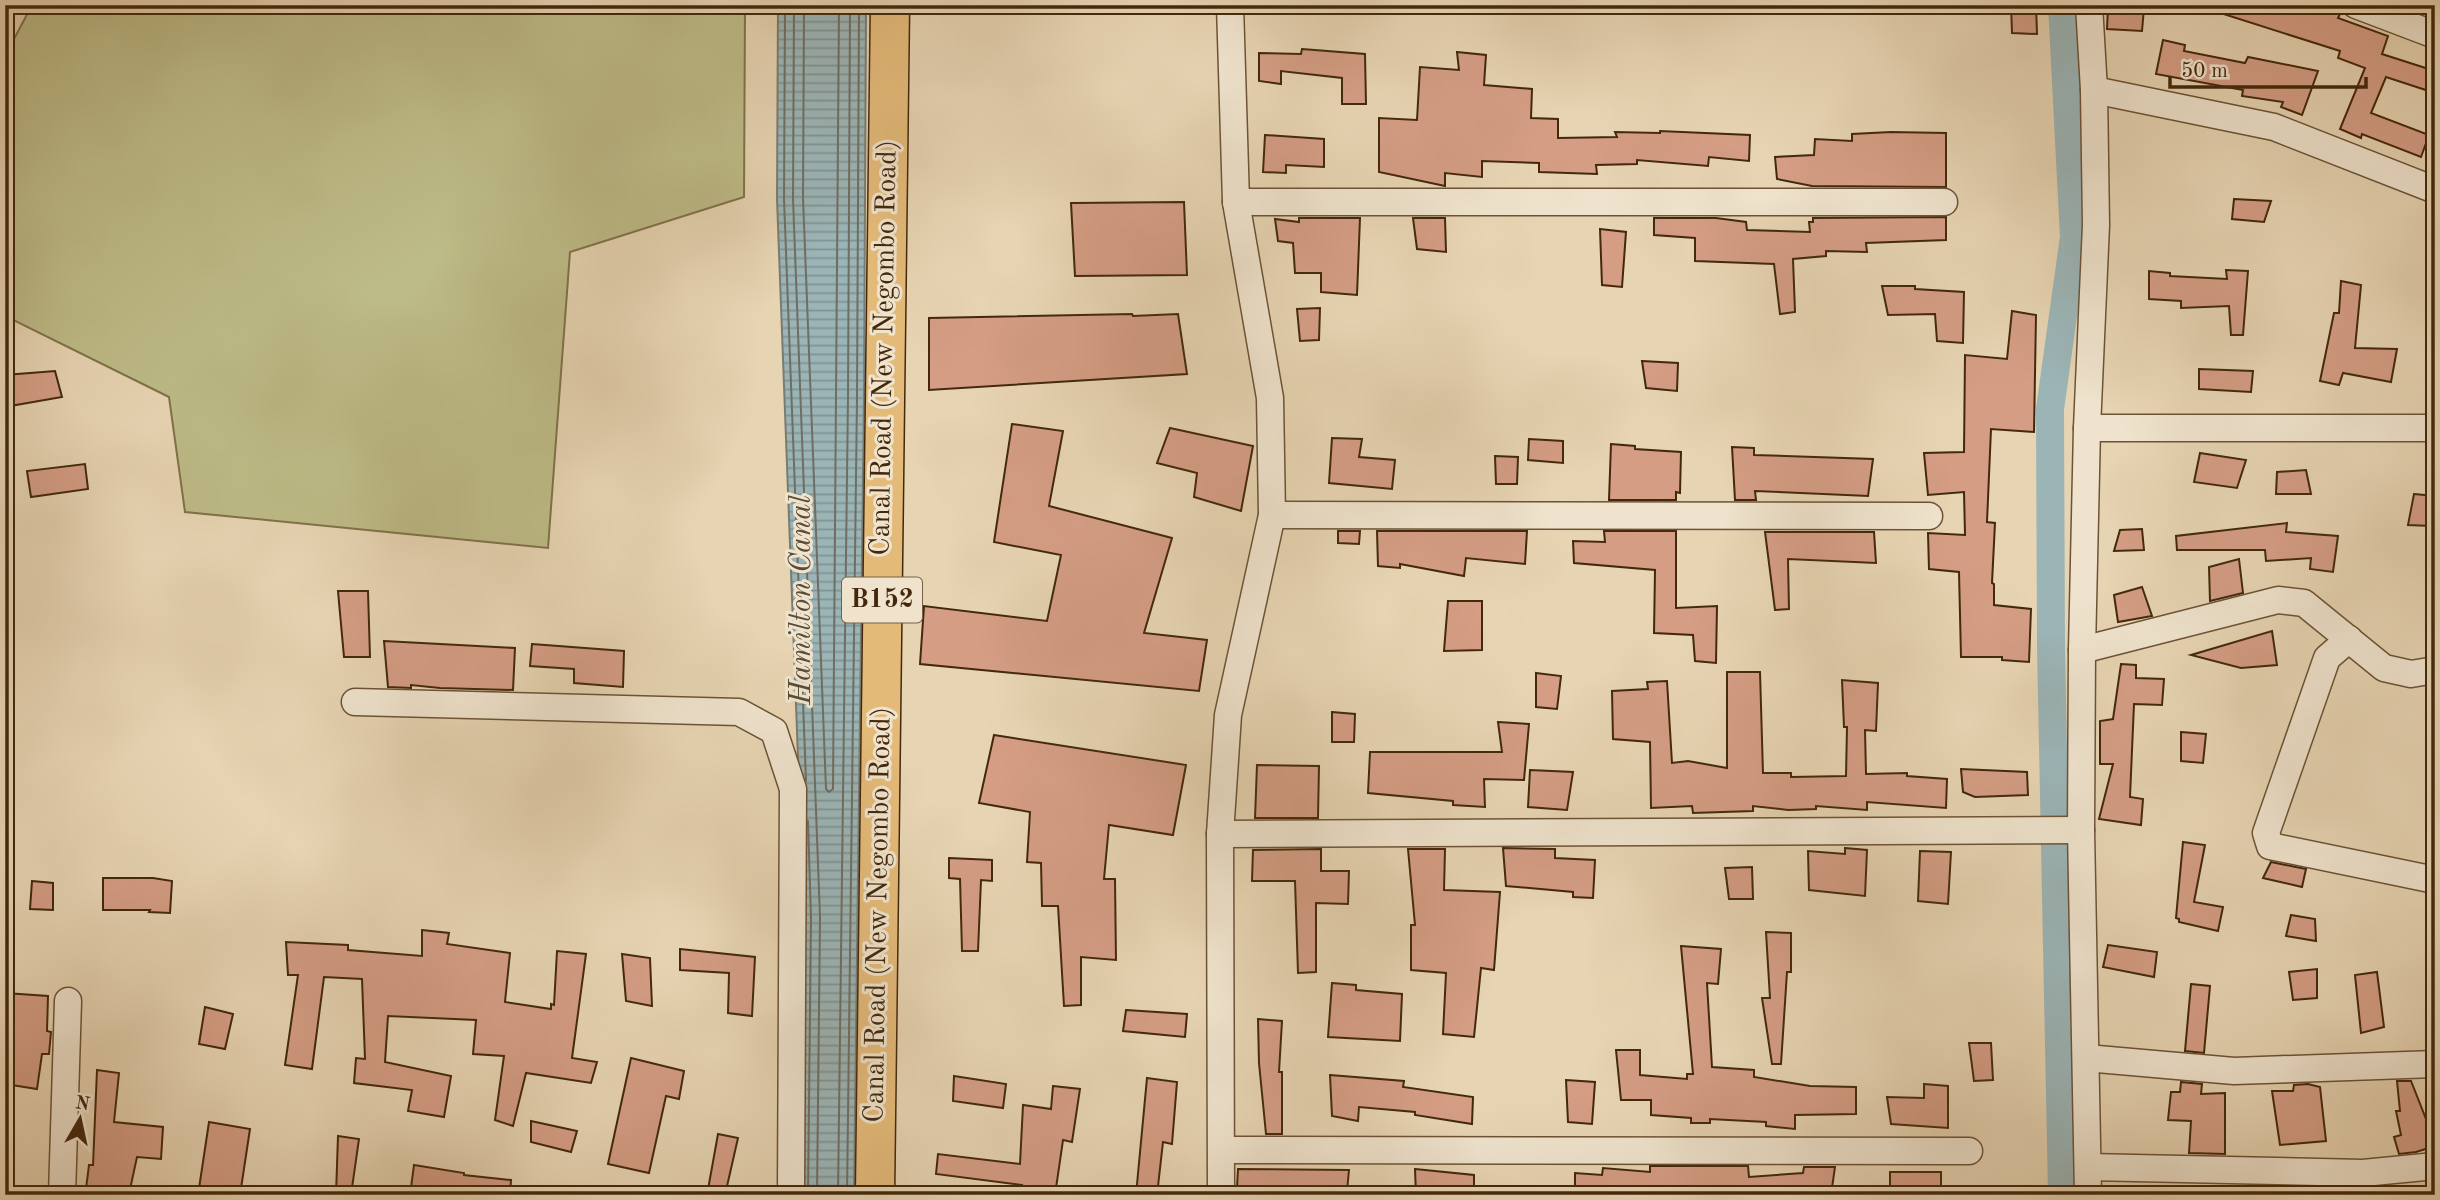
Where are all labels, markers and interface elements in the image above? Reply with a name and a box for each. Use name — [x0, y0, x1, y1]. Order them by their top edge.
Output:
scale bar — [2170, 46, 2366, 90]
text: 50 m — [2181, 61, 2228, 82]
street label: Canal Road (New Negombo Road) — [867, 140, 903, 556]
water label: Hamilton Canal — [787, 495, 817, 706]
road number: B152 — [842, 578, 922, 622]
street label: Canal Road (New Negombo Road) — [861, 707, 897, 1123]
north arrow — [46, 1084, 116, 1154]
text: N — [74, 1094, 91, 1115]

